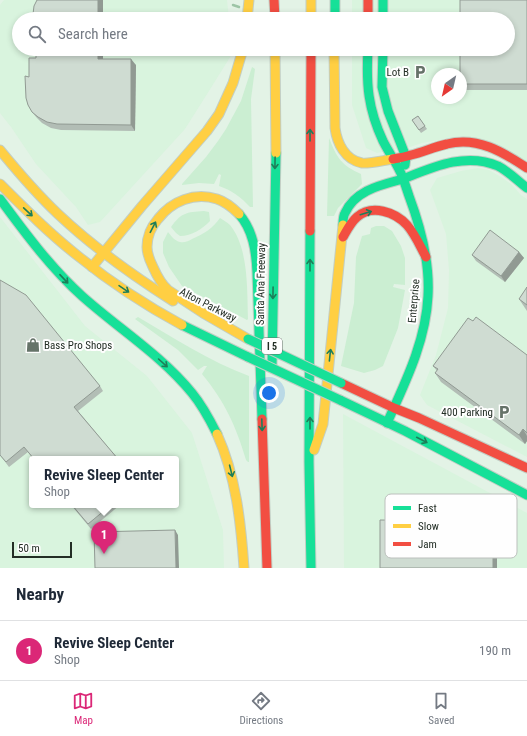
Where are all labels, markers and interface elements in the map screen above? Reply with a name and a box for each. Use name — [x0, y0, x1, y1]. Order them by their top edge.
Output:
search box — [12, 12, 515, 56]
icon: search — [26, 23, 48, 45]
text: Search here — [58, 25, 128, 43]
parking icon: Lot B — [412, 64, 428, 80]
place label: Lot B — [386, 66, 409, 79]
north arrow — [431, 68, 467, 104]
one-way arrow — [306, 129, 314, 142]
one-way arrow — [271, 156, 279, 169]
one-way arrow — [23, 207, 33, 216]
one-way arrow — [359, 209, 372, 216]
one-way arrow — [150, 221, 157, 233]
street label: Santa Ana Freeway — [254, 242, 268, 325]
one-way arrow — [306, 259, 314, 272]
one-way arrow — [60, 273, 69, 284]
street label: Enterprise — [406, 278, 422, 324]
one-way arrow — [118, 285, 129, 293]
street label: Alton Parkway — [177, 285, 239, 325]
one-way arrow — [269, 286, 277, 299]
shop icon: Bass Pro Shops — [25, 337, 41, 353]
road number: I 5 — [262, 338, 282, 354]
place label: Bass Pro Shops — [44, 339, 112, 352]
one-way arrow — [327, 349, 334, 362]
one-way arrow — [158, 358, 168, 368]
your location — [259, 383, 279, 403]
parking icon: 400 Parking — [496, 404, 512, 420]
place label: 400 Parking — [441, 406, 493, 419]
one-way arrow — [306, 417, 314, 430]
one-way arrow — [259, 418, 266, 431]
one-way arrow — [415, 437, 427, 444]
popup — [29, 456, 179, 508]
one-way arrow — [227, 465, 235, 478]
text: Revive Sleep Center — [44, 466, 164, 484]
text: Shop — [44, 484, 70, 499]
legend — [385, 494, 517, 558]
text: Fast — [418, 502, 437, 515]
text: Slow — [418, 520, 439, 533]
pin: 1 — [91, 521, 117, 554]
text: Jam — [418, 538, 437, 551]
scale bar — [12, 540, 72, 559]
text: 50 m — [18, 542, 40, 555]
text: Nearby — [16, 584, 64, 604]
text: Revive Sleep Center — [54, 634, 174, 652]
text: 1 — [26, 643, 32, 658]
text: 190 m — [479, 643, 511, 658]
text: Shop — [54, 652, 80, 667]
tab: Map — [72, 690, 94, 727]
tab: Directions — [239, 690, 283, 727]
tab: Saved — [428, 690, 455, 727]

